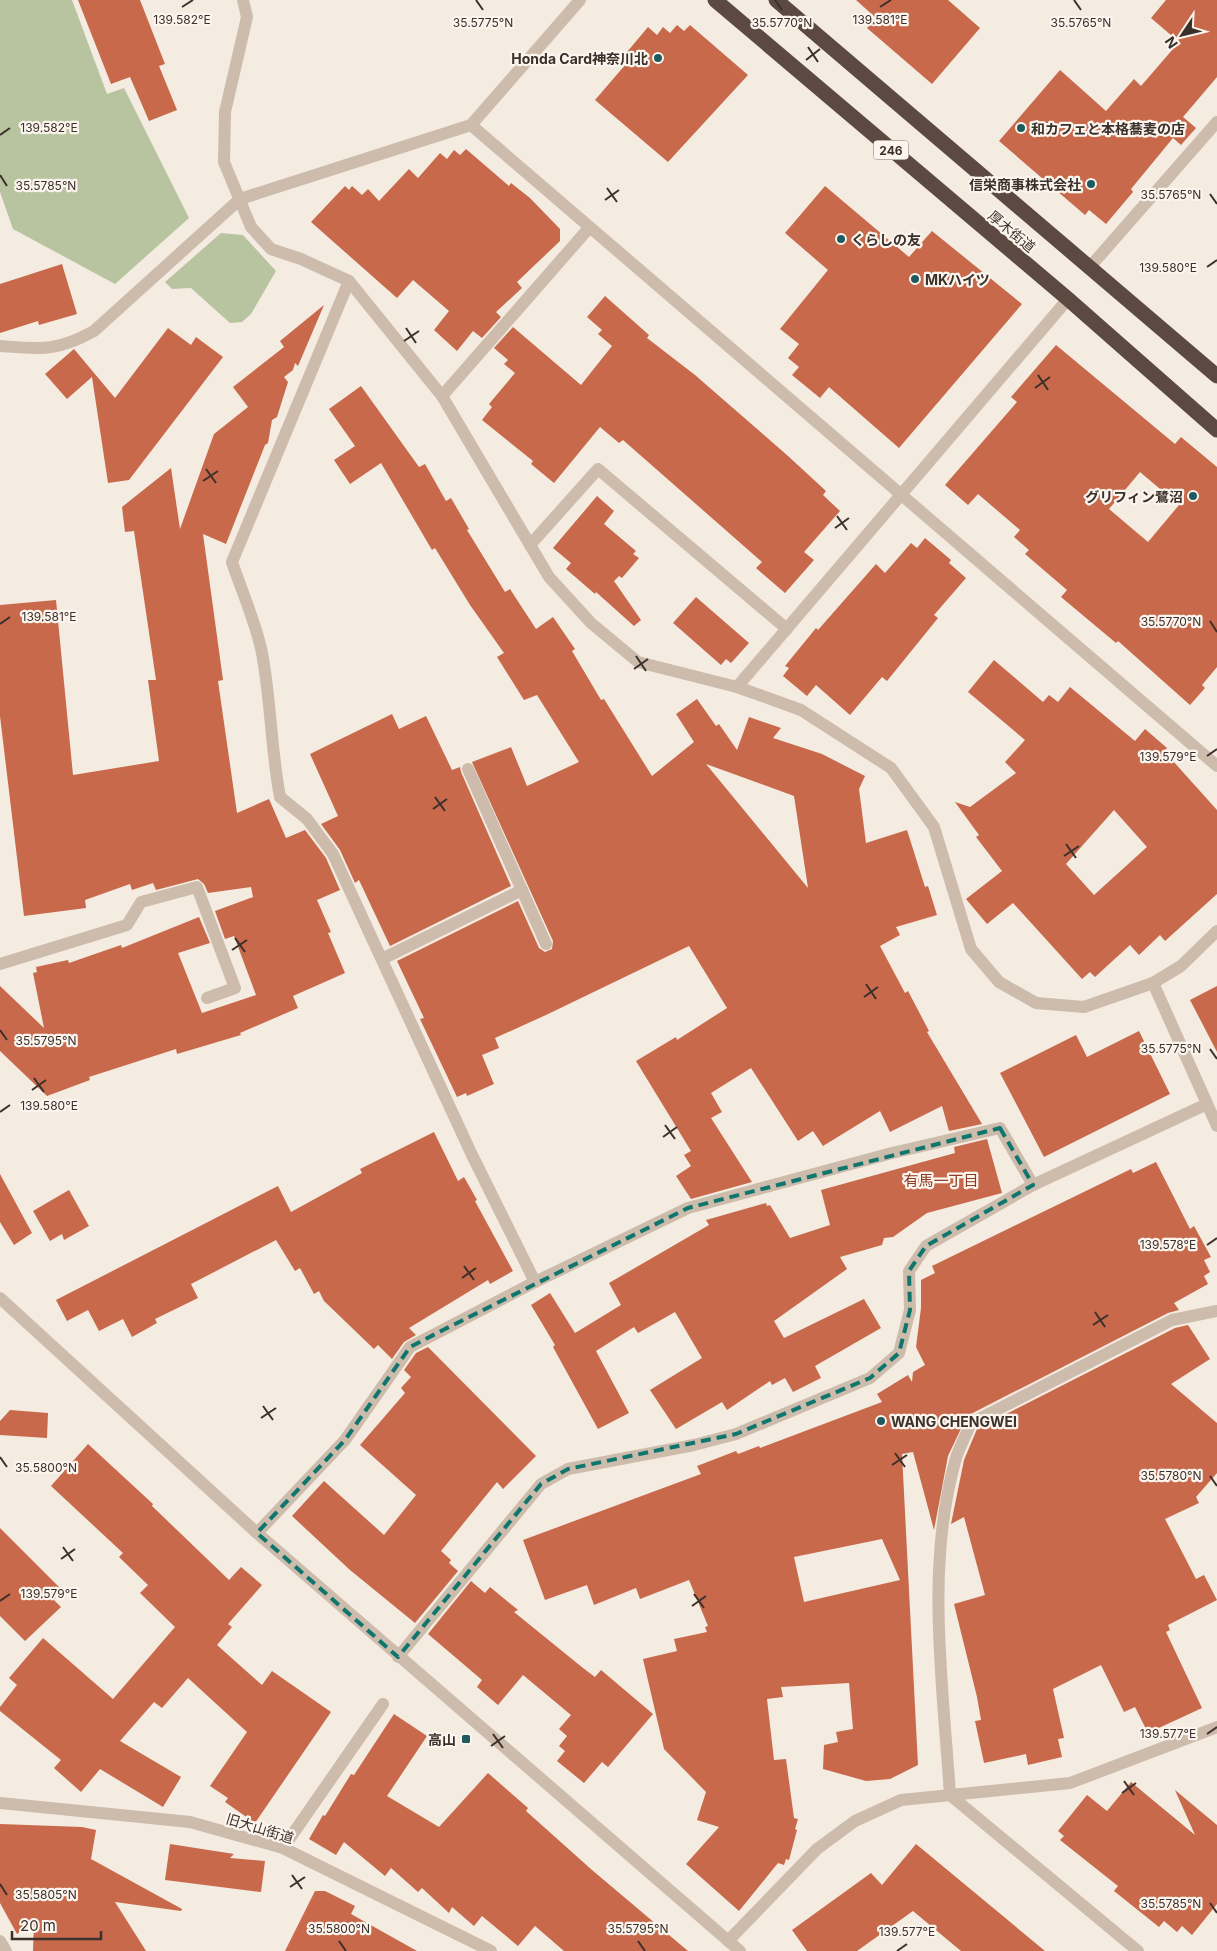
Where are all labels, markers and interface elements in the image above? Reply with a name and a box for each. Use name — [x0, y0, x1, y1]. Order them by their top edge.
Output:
north arrow — [1157, 10, 1207, 60]
text: 139.582°E — [153, 12, 211, 27]
text: 139.581°E — [853, 12, 908, 27]
text: 35.5775°N — [453, 15, 513, 30]
text: 35.5770°N — [752, 15, 812, 30]
text: 35.5765°N — [1051, 15, 1111, 30]
text: N — [1161, 33, 1181, 52]
place label: Honda Card神奈川北 — [511, 50, 648, 67]
marker: Honda Card神奈川北 — [652, 52, 664, 64]
text: 139.582°E — [20, 120, 78, 135]
place label: 和カフェと本格蕎麦の店 — [1031, 120, 1185, 137]
marker: 和カフェと本格蕎麦の店 — [1015, 122, 1027, 134]
road number: 246 — [874, 140, 908, 160]
place label: 信栄商事株式会社 — [969, 176, 1081, 193]
text: 35.5785°N — [16, 178, 76, 193]
marker: 信栄商事株式会社 — [1085, 178, 1097, 190]
text: 35.5765°N — [1141, 187, 1201, 202]
street label: 厚木街道 — [985, 206, 1039, 256]
place label: くらしの友 — [851, 231, 921, 248]
marker: くらしの友 — [835, 233, 847, 245]
text: 139.580°E — [1139, 260, 1197, 275]
place label: MKハイツ — [925, 271, 990, 288]
marker: MKハイツ — [909, 273, 921, 285]
place label: グリフィン鷺沼 — [1085, 488, 1183, 505]
marker: グリフィン鷺沼 — [1187, 490, 1199, 502]
text: 139.581°E — [22, 609, 77, 624]
text: 35.5770°N — [1141, 614, 1201, 629]
text: 139.579°E — [1140, 749, 1196, 764]
text: 35.5795°N — [16, 1033, 76, 1048]
text: 35.5775°N — [1141, 1041, 1201, 1056]
text: 139.580°E — [20, 1098, 78, 1113]
district label: 有馬一丁目 — [903, 1171, 979, 1190]
text: 139.578°E — [1140, 1237, 1196, 1252]
place label: WANG CHENGWEI — [891, 1413, 1017, 1430]
marker: WANG CHENGWEI — [875, 1415, 887, 1427]
text: 35.5800°N — [15, 1460, 77, 1475]
text: 35.5780°N — [1140, 1468, 1202, 1483]
text: 139.579°E — [21, 1586, 77, 1601]
text: 139.577°E — [1140, 1726, 1196, 1741]
place label: 高山 — [428, 1731, 456, 1748]
marker: 高山 — [460, 1733, 472, 1745]
street label: 旧大山街道 — [224, 1810, 296, 1846]
text: 35.5805°N — [15, 1887, 77, 1902]
text: 35.5785°N — [1141, 1896, 1201, 1911]
scale bar — [12, 1908, 101, 1940]
text: 20 m — [20, 1916, 56, 1935]
text: 35.5800°N — [308, 1921, 370, 1936]
text: 35.5795°N — [608, 1921, 668, 1936]
text: 139.577°E — [879, 1924, 935, 1939]

